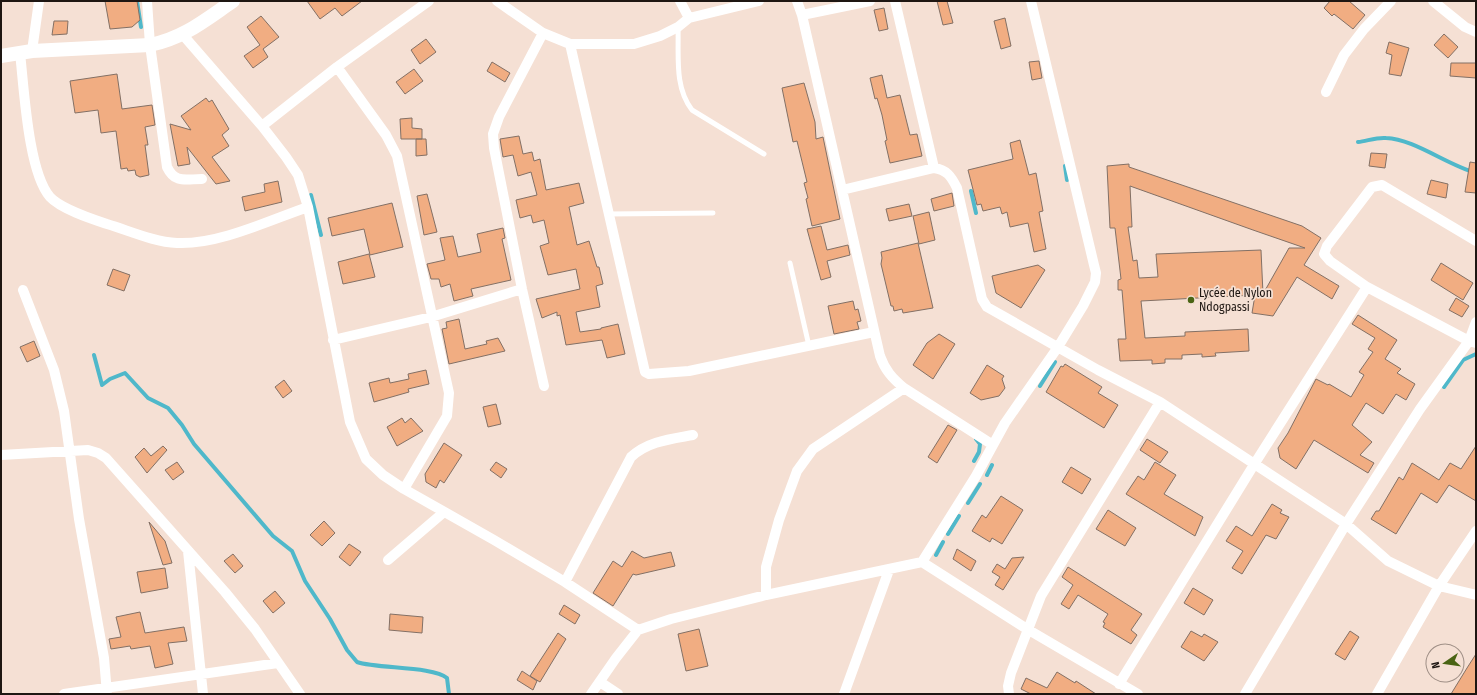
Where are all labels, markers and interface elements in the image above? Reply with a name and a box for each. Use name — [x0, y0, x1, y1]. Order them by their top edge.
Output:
place label: Lycée de Nylon Ndogpassi — [1199, 286, 1272, 314]
marker: Lycée de Nylon Ndogpassi — [1186, 295, 1196, 305]
north arrow — [1425, 643, 1465, 683]
text: N — [1429, 660, 1443, 670]

